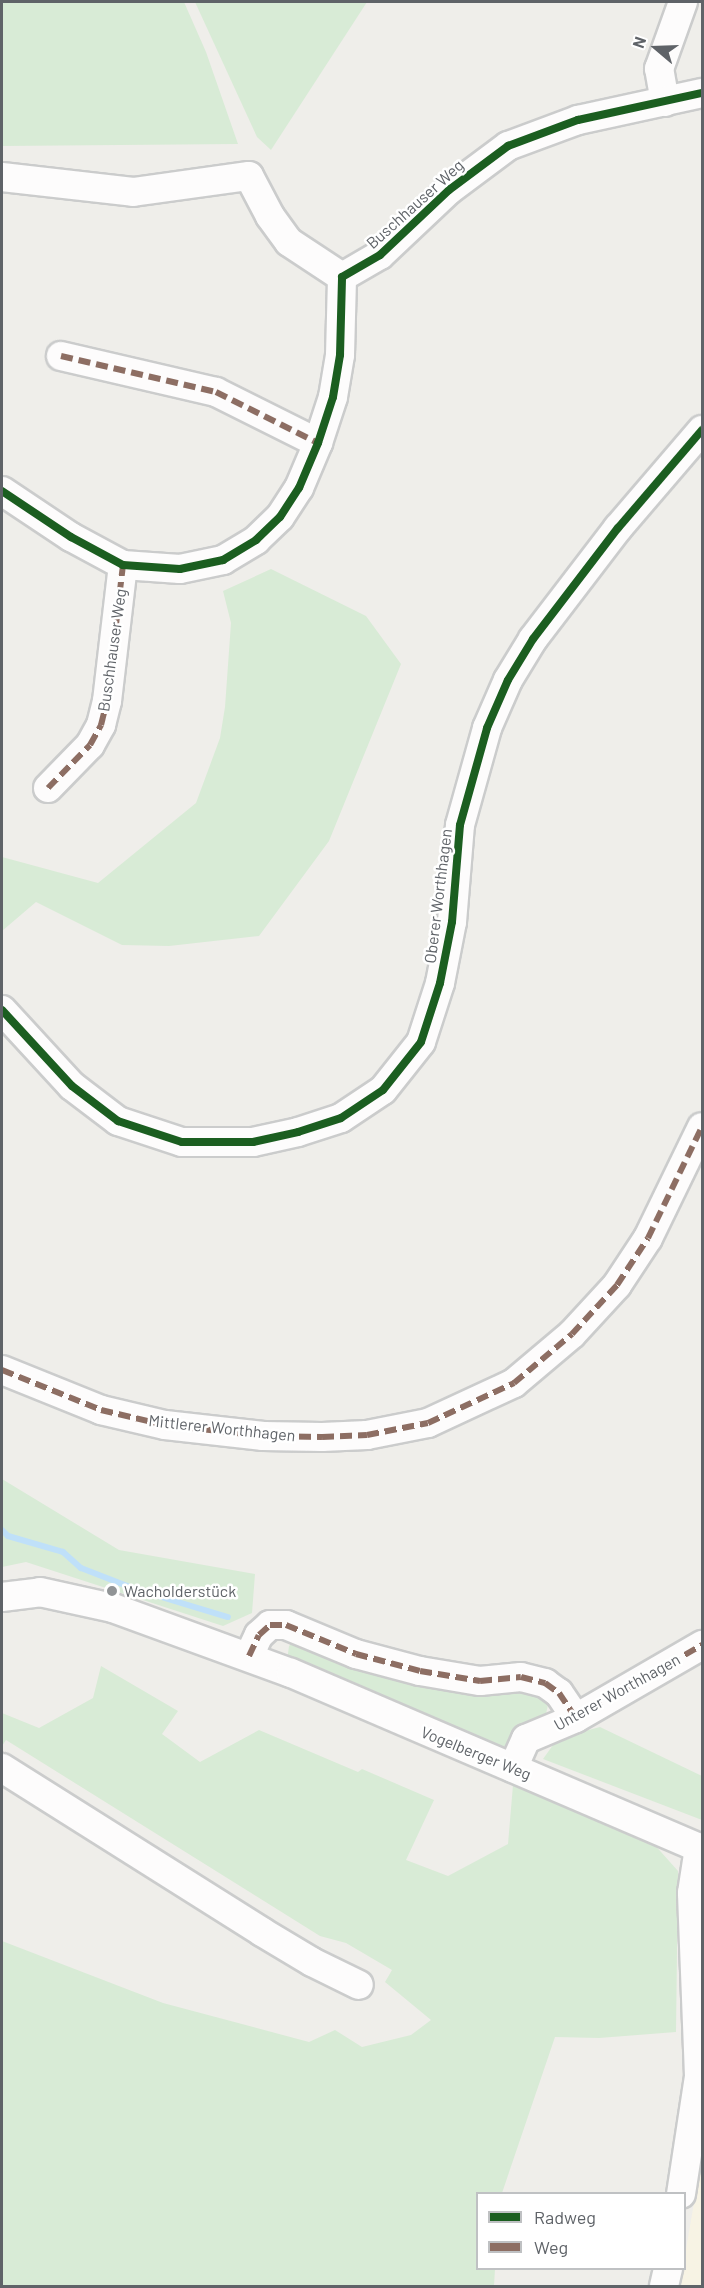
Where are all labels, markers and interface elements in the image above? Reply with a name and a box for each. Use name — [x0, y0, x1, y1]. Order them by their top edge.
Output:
north arrow — [626, 18, 686, 78]
text: N — [628, 34, 649, 50]
street label: Buschhauser Weg — [363, 155, 467, 253]
street label: Buschhauser Weg — [94, 587, 130, 713]
street label: Oberer Worthhagen — [420, 828, 456, 964]
street label: Mittlerer Worthhagen — [148, 1411, 296, 1445]
place label: Wacholderstück — [124, 1581, 236, 1601]
marker: Wacholderstück — [105, 1584, 119, 1598]
street label: Unterer Worthhagen — [551, 1649, 683, 1735]
street label: Vogelberger Weg — [418, 1722, 534, 1784]
legend — [476, 2192, 686, 2270]
text: Radweg — [534, 2206, 596, 2228]
text: Weg — [534, 2236, 568, 2258]

